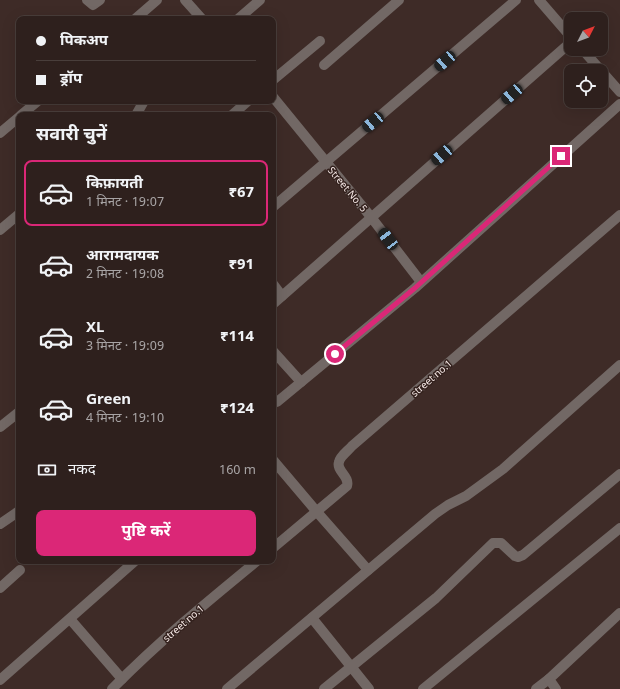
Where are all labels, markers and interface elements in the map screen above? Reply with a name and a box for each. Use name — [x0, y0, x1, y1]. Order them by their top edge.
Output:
north arrow — [564, 12, 608, 56]
map controls — [564, 12, 608, 108]
text: पिकअप — [60, 32, 108, 51]
car — [432, 49, 458, 73]
button: locate — [564, 64, 608, 108]
text: ड्रॉप — [60, 70, 82, 89]
car — [499, 82, 525, 106]
car — [360, 110, 386, 134]
text: सवारी चुनें — [36, 124, 107, 147]
car — [429, 143, 455, 167]
route end — [552, 147, 570, 165]
street label: Street No. 5 — [324, 165, 369, 215]
icon: car — [38, 175, 74, 211]
text: किफ़ायती — [86, 175, 143, 194]
text: ₹67 — [228, 184, 254, 203]
text: 1 मिनट · 19:07 — [86, 194, 164, 211]
car — [376, 226, 400, 252]
icon: car — [38, 247, 74, 283]
text: आरामदायक — [86, 247, 159, 266]
text: ₹91 — [228, 256, 254, 275]
text: 2 मिनट · 19:08 — [86, 266, 164, 283]
icon: car — [38, 319, 74, 355]
text: XL — [86, 319, 104, 338]
text: ₹114 — [220, 328, 254, 347]
text: 3 मिनट · 19:09 — [86, 338, 164, 355]
route start — [326, 345, 344, 363]
street label: street no.1 — [409, 358, 455, 401]
icon: car — [38, 391, 74, 427]
text: Green — [86, 391, 131, 410]
text: ₹124 — [220, 400, 254, 419]
text: 4 मिनट · 19:10 — [86, 410, 164, 427]
icon: cash — [36, 459, 58, 481]
text: नकद — [68, 461, 96, 480]
text: 160 m — [219, 462, 256, 479]
button: पुष्टि करें — [36, 510, 256, 556]
street label: street no.1 — [161, 603, 207, 646]

